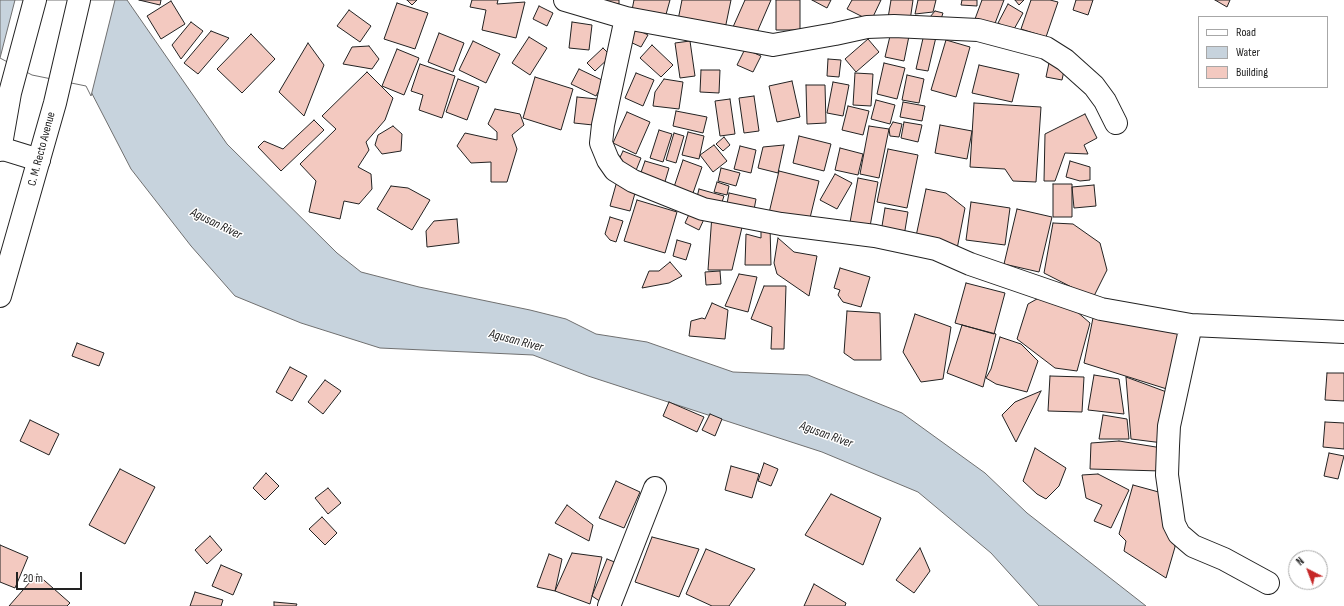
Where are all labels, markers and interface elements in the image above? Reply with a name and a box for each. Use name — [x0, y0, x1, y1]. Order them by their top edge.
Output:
legend — [1198, 16, 1328, 88]
text: Road — [1236, 25, 1256, 40]
text: Water — [1236, 45, 1260, 60]
text: Building — [1236, 65, 1268, 80]
street label: C. M. Recto Avenue — [25, 110, 59, 188]
water label: Agusan River — [188, 205, 244, 243]
water label: Agusan River — [487, 326, 545, 356]
water label: Agusan River — [797, 418, 855, 452]
north arrow — [1288, 550, 1328, 590]
text: N — [1294, 555, 1307, 568]
scale bar — [18, 564, 84, 590]
text: 20 m — [23, 571, 43, 586]

